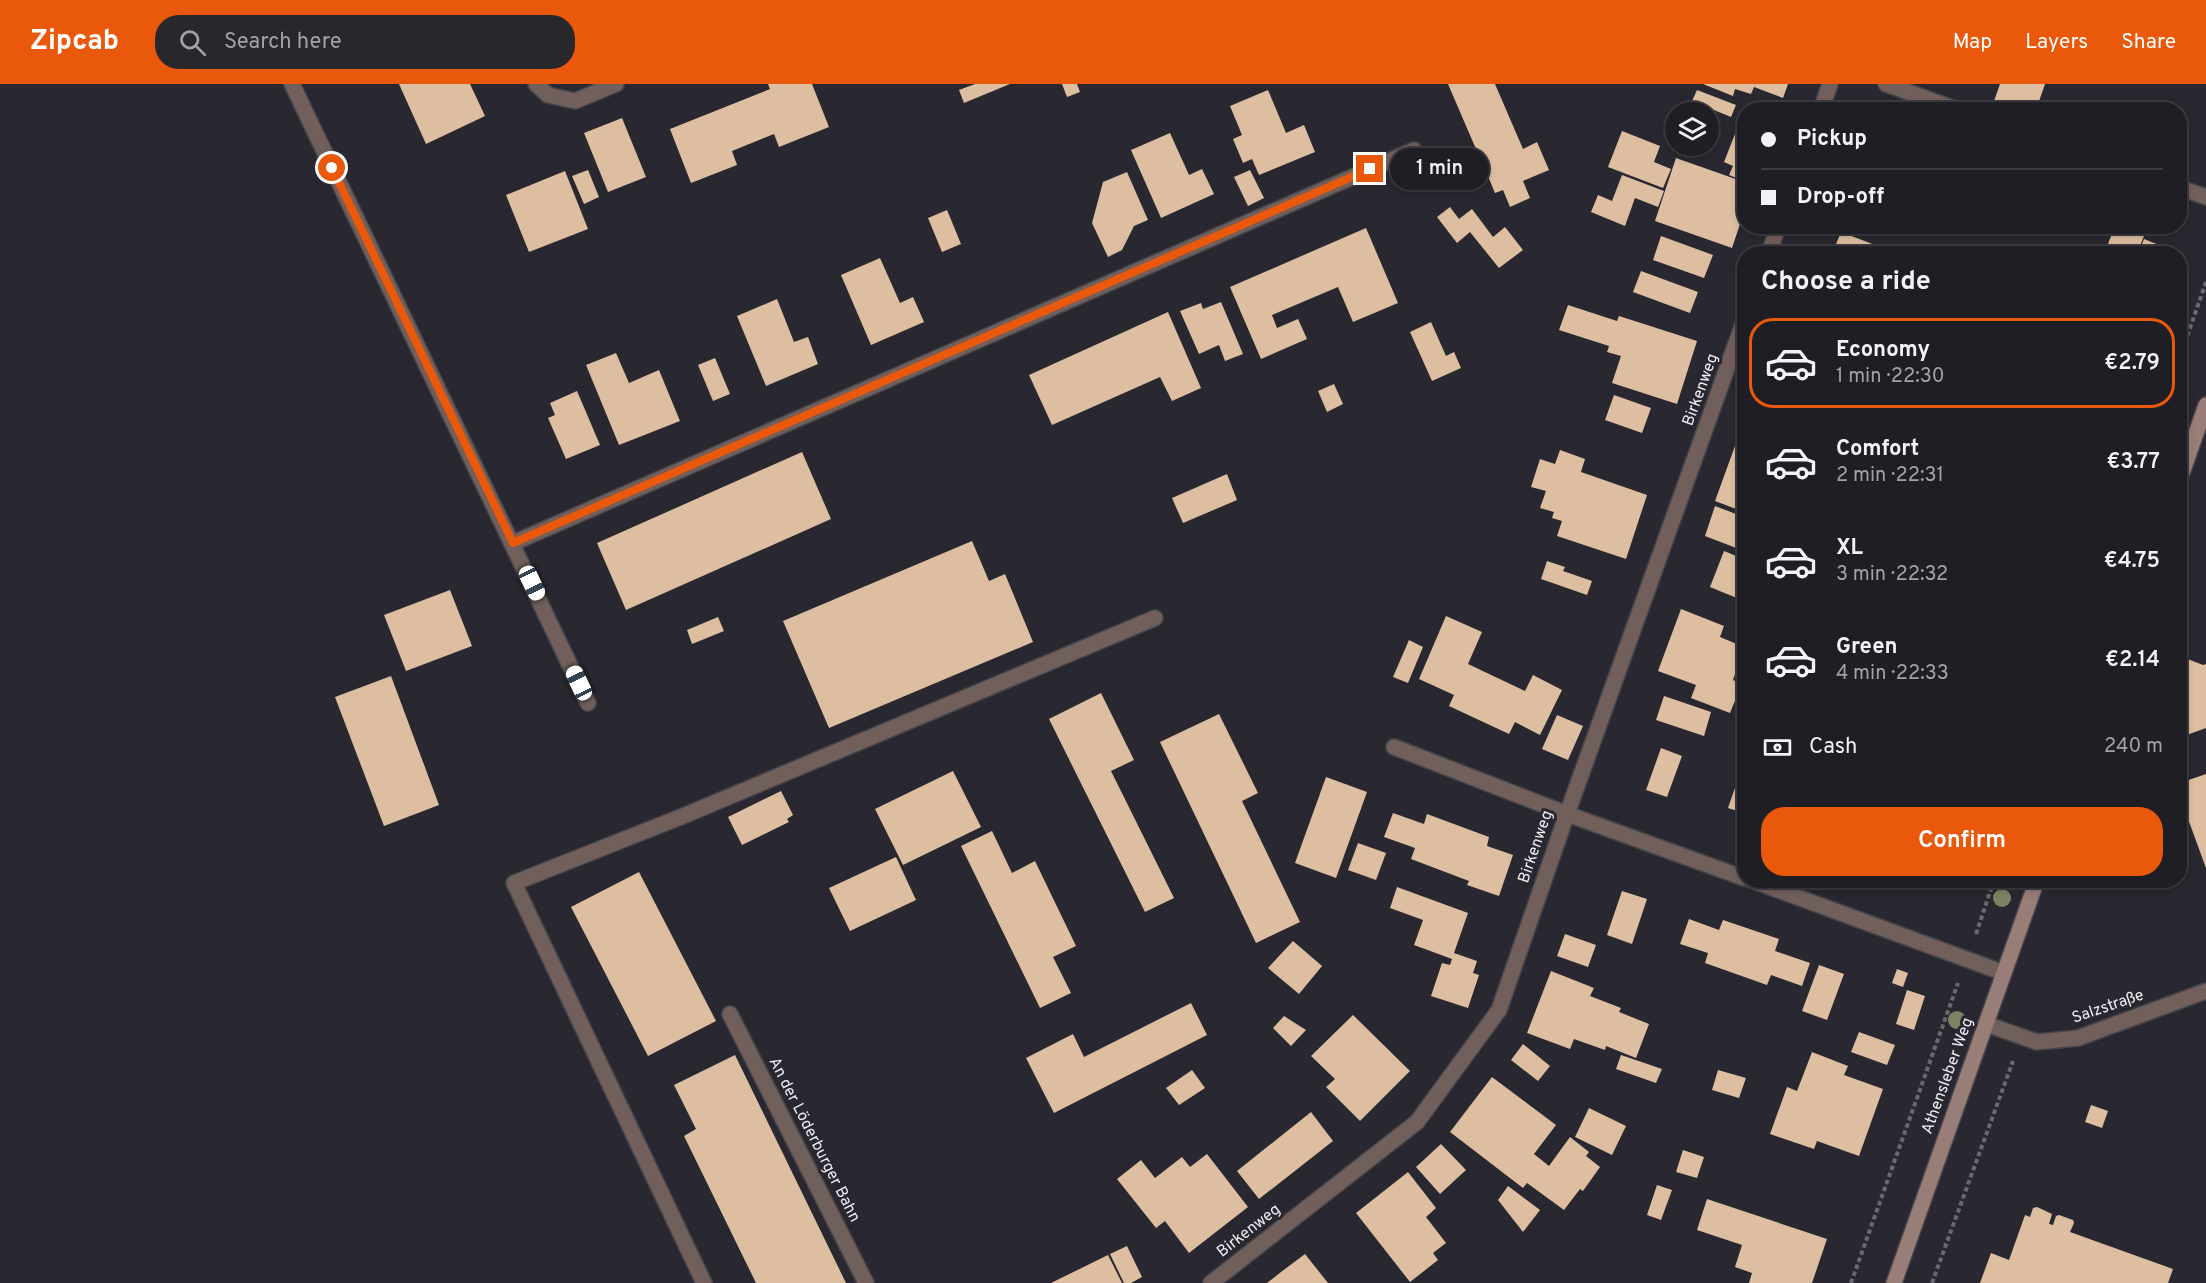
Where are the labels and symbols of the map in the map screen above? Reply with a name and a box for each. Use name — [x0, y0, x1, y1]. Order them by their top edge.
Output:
callout: 1 min — [1391, 148, 1490, 190]
route start — [318, 154, 345, 181]
route end — [1356, 155, 1383, 182]
street label: Birkenweg — [1679, 351, 1723, 429]
car — [516, 563, 548, 603]
car — [563, 663, 595, 703]
street label: Birkenweg — [1514, 808, 1558, 886]
street label: Salzstraße — [2069, 985, 2147, 1029]
street label: Athensleber Weg — [1918, 1015, 1978, 1137]
street label: An der Löderburger Bahn — [764, 1054, 864, 1226]
street label: Birkenweg — [1213, 1200, 1285, 1262]

